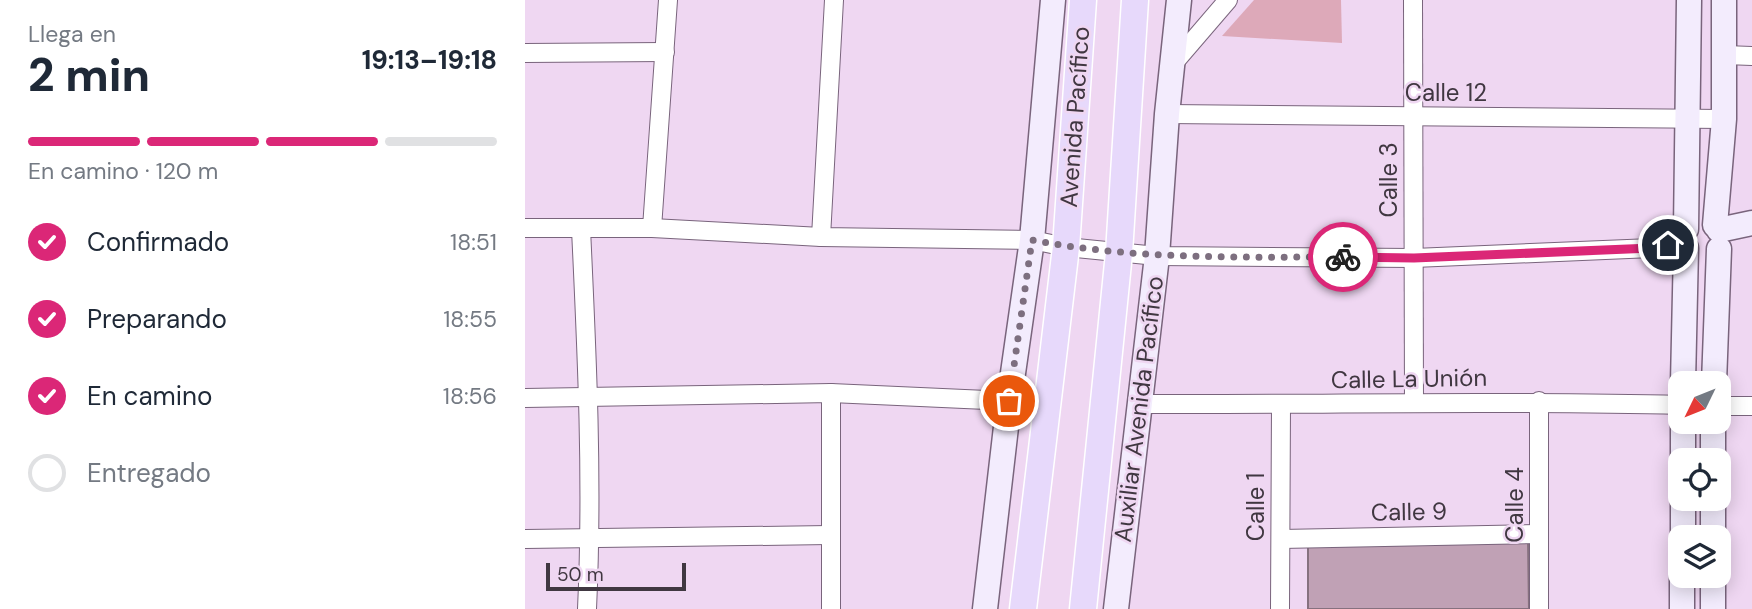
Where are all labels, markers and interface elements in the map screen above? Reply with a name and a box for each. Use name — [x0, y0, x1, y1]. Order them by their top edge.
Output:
text: Llega en — [28, 19, 116, 49]
street label: Avenida Pacífico — [1053, 25, 1096, 209]
text: 19:13–19:18 — [362, 43, 497, 77]
text: 2 min — [28, 45, 150, 105]
street label: Calle 12 — [1405, 77, 1487, 108]
street label: Calle 3 — [1373, 142, 1404, 218]
text: En camino · 120 m — [28, 156, 218, 186]
pin — [1638, 215, 1698, 275]
courier — [1308, 222, 1378, 292]
icon: check — [28, 223, 66, 261]
text: Confirmado — [87, 225, 229, 259]
icon: home — [1649, 226, 1687, 264]
text: 18:51 — [450, 227, 497, 257]
icon: bike — [1324, 238, 1362, 276]
street label: Auxiliar Avenida Pacífico — [1107, 274, 1170, 544]
icon: check — [28, 300, 66, 338]
text: Preparando — [87, 302, 227, 336]
text: 18:55 — [443, 304, 497, 334]
street label: Calle La Unión — [1331, 362, 1487, 395]
pin — [979, 371, 1039, 431]
north arrow — [1668, 371, 1731, 434]
map controls — [1668, 371, 1731, 588]
icon: check — [28, 377, 66, 415]
text: En camino — [87, 379, 212, 413]
text: 18:56 — [443, 381, 497, 411]
icon: bag — [990, 382, 1028, 420]
button: locate — [1668, 448, 1731, 511]
text: Entregado — [87, 456, 211, 490]
street label: Calle 4 — [1499, 467, 1530, 543]
street label: Calle 1 — [1240, 473, 1271, 541]
street label: Calle 9 — [1371, 495, 1447, 528]
button: layers — [1668, 525, 1731, 588]
scale bar — [546, 560, 686, 592]
text: 50 m — [557, 562, 604, 587]

